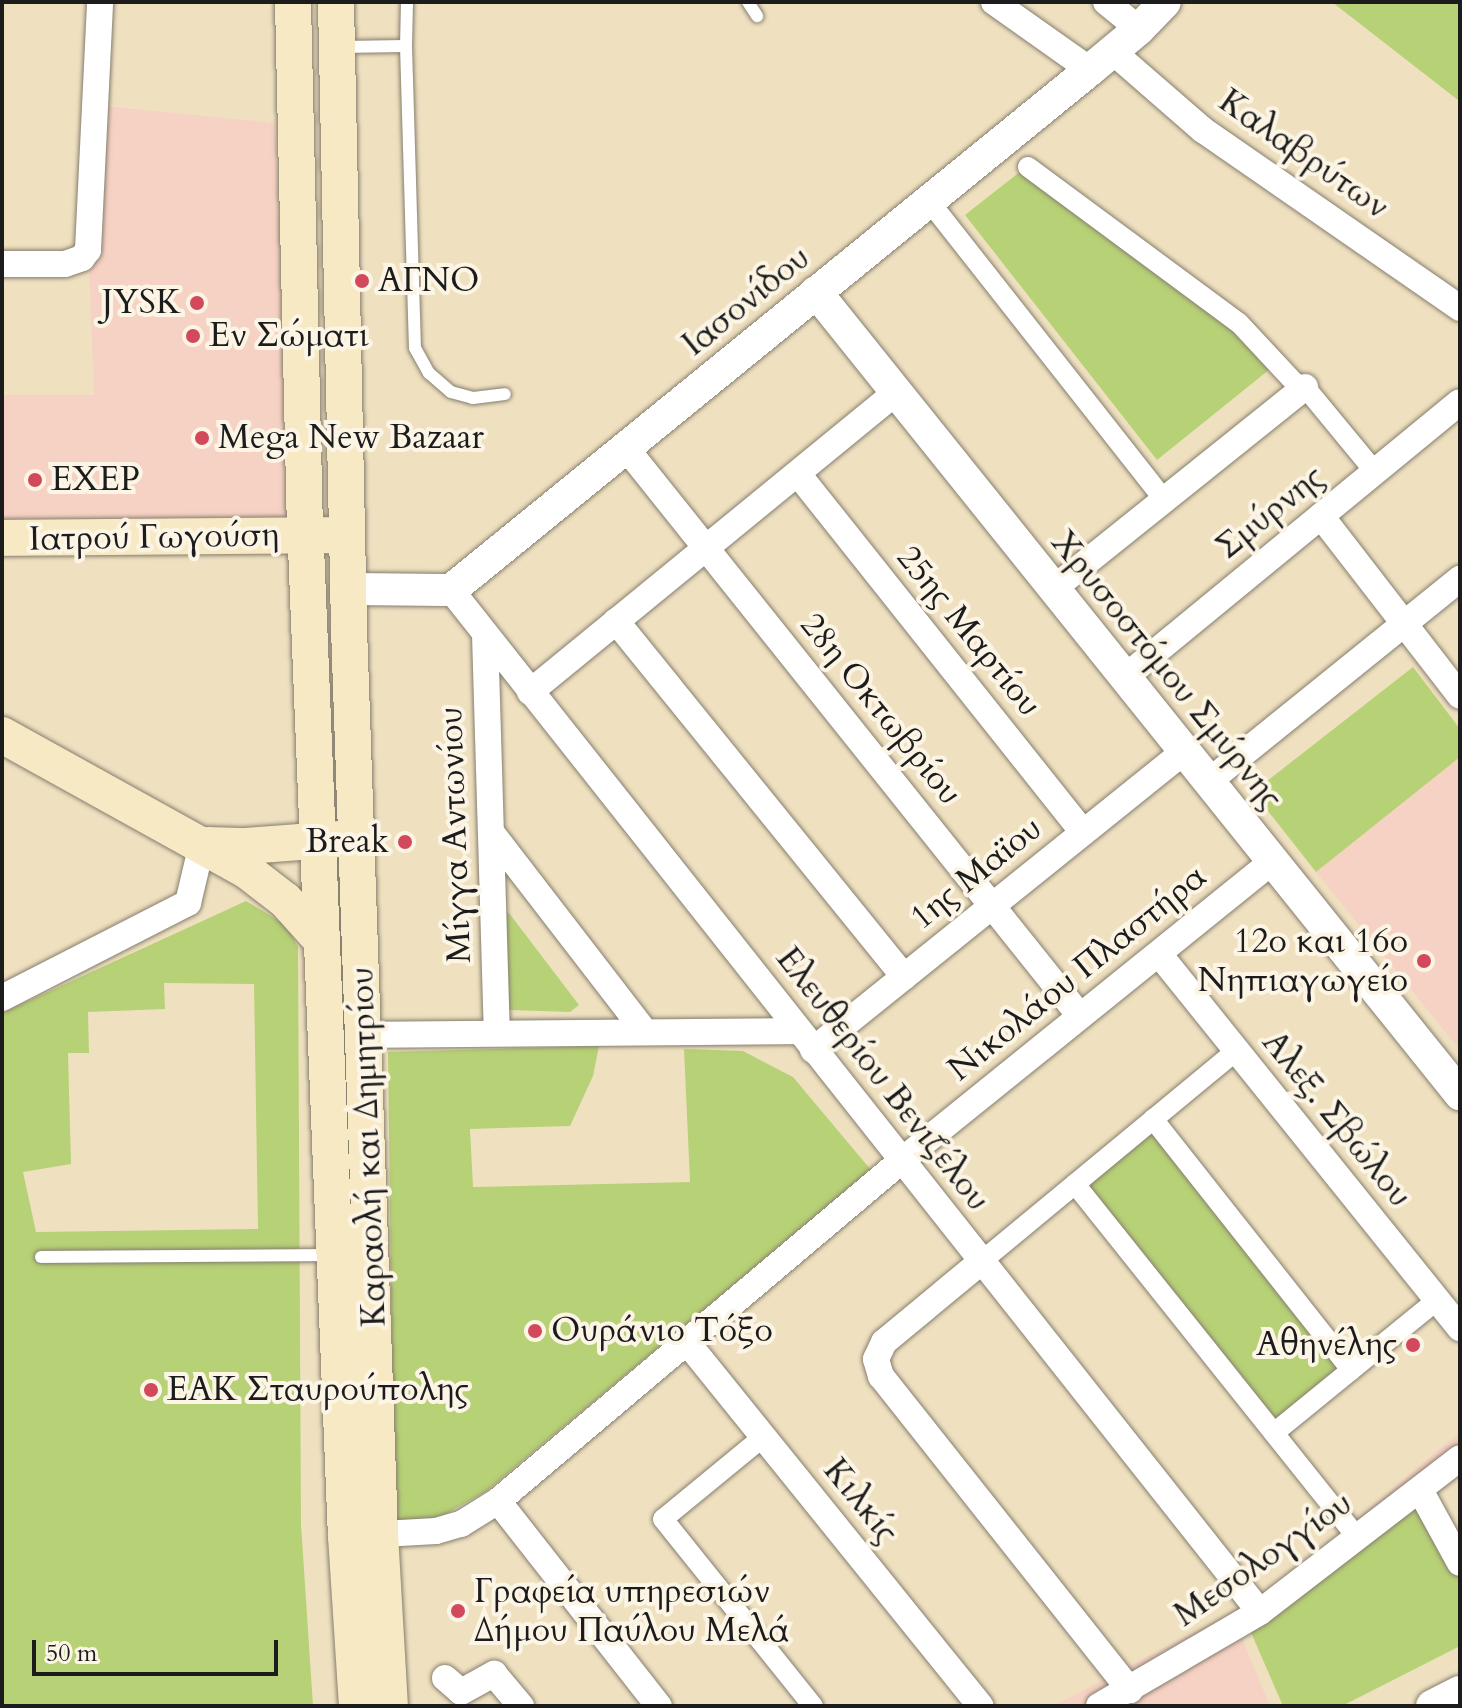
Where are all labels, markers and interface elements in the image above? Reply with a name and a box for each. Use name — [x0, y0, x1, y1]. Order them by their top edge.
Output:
street label: Καλαβρύτων — [1211, 80, 1397, 228]
street label: Ιασονίδου — [674, 237, 818, 365]
place label: ΑΓΝΟ — [378, 261, 479, 301]
marker: ΑΓΝΟ — [353, 272, 371, 290]
place label: JYSK — [102, 283, 181, 323]
marker: JYSK — [188, 294, 206, 312]
place label: Εν Σώματι — [209, 316, 369, 356]
marker: Εν Σώματι — [184, 327, 202, 345]
place label: Mega New Bazaar — [218, 418, 484, 458]
marker: Mega New Bazaar — [193, 429, 211, 447]
street label: Σμύρνης — [1208, 456, 1332, 568]
place label: ΕΧΕΡ — [51, 460, 140, 500]
marker: ΕΧΕΡ — [26, 471, 44, 489]
street label: Ιατρού Γωγούση — [29, 514, 279, 560]
street label: Χρυσοστόμου Σμύρνης — [1042, 523, 1292, 817]
street label: 25ης Μαρτίου — [888, 538, 1050, 724]
street label: 28η Οκτωβρίου — [791, 605, 971, 813]
street label: Μίγγα Αντωνίου — [430, 706, 480, 964]
street label: 1ης Μαϊου — [902, 808, 1050, 938]
place label: Break — [305, 822, 389, 862]
marker: Break — [396, 833, 414, 851]
street label: Νικολάου Πλαστήρα — [940, 856, 1214, 1090]
place label: 12ο και 16ο Νηπιαγωγείο — [1198, 921, 1408, 1000]
street label: Ελευθερίου Βενιζέλου — [767, 939, 999, 1219]
marker: 12ο και 16ο Νηπιαγωγείο — [1415, 952, 1433, 970]
street label: Καραολή και Δημητρίου — [341, 966, 395, 1328]
street label: Αλεξ. Σβώλου — [1254, 1023, 1420, 1215]
place label: Ουράνιο Τόξο — [551, 1311, 773, 1351]
marker: Ουράνιο Τόξο — [526, 1322, 544, 1340]
place label: Αθηνέλης — [1256, 1325, 1397, 1365]
marker: Αθηνέλης — [1404, 1336, 1422, 1354]
place label: EAK Σταυρούπολης — [167, 1370, 469, 1410]
marker: EAK Σταυρούπολης — [142, 1381, 160, 1399]
street label: Κιλκίς — [815, 1451, 907, 1551]
street label: Μεσολογγίου — [1166, 1483, 1360, 1635]
place label: Γραφεία υπηρεσιών Δήμου Παύλου Μελά — [474, 1571, 791, 1650]
marker: Γραφεία υπηρεσιών Δήμου Παύλου Μελά — [449, 1602, 467, 1620]
scale bar — [36, 1624, 282, 1674]
text: 50 m — [46, 1637, 97, 1670]

